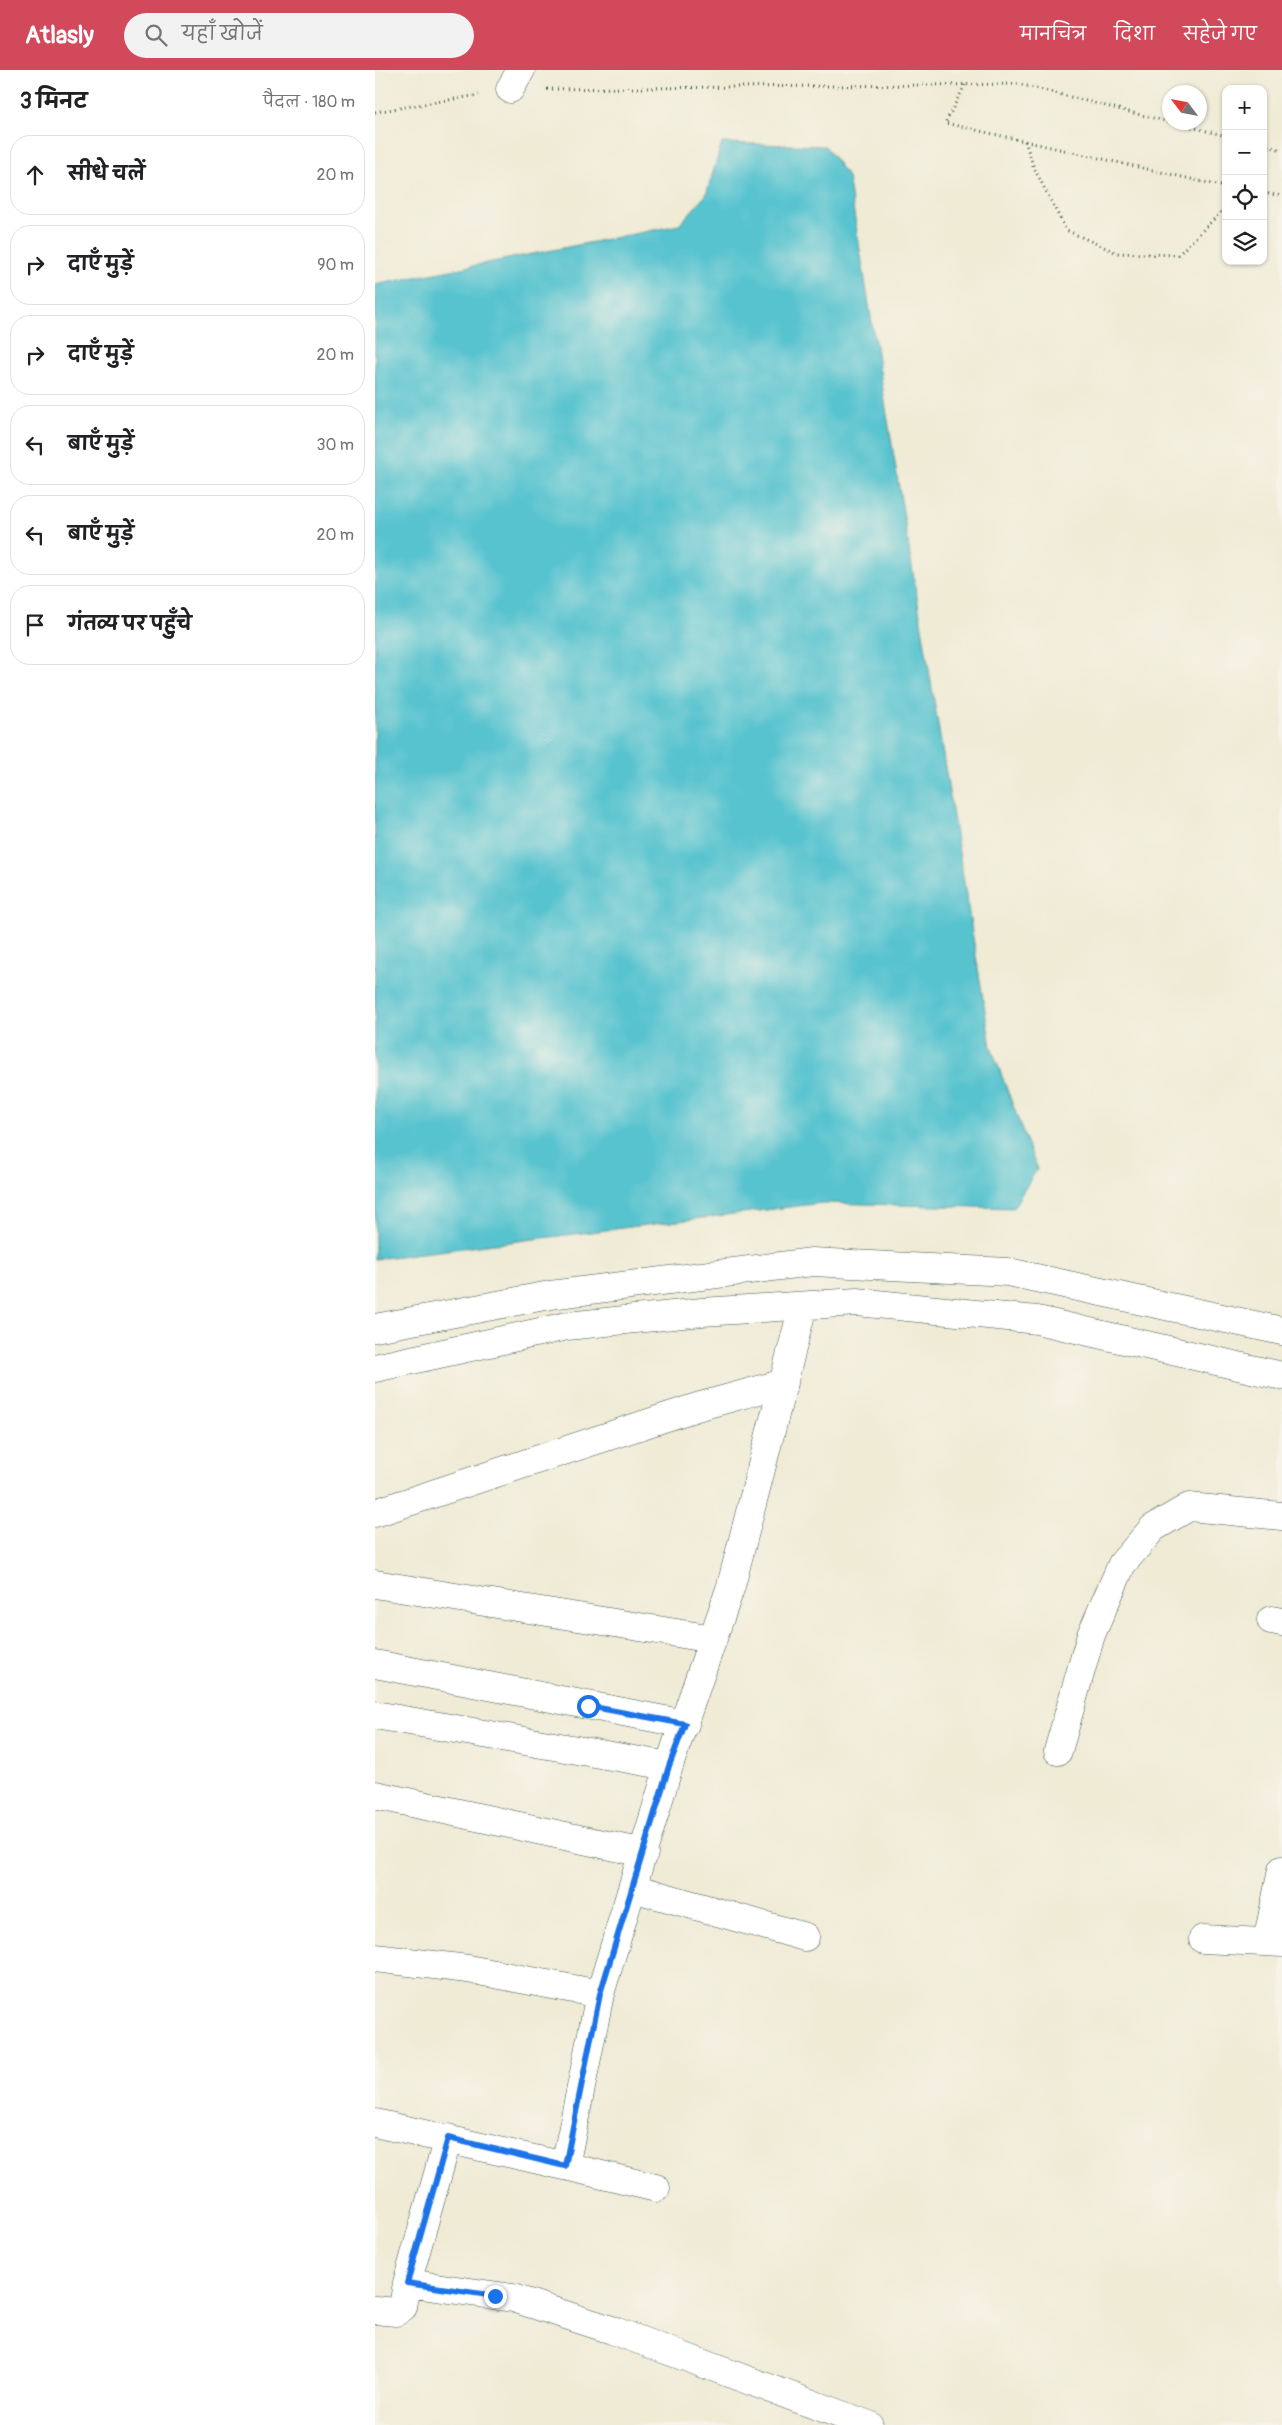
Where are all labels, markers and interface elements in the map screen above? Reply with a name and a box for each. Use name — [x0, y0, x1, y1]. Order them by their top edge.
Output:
search box — [124, 13, 474, 58]
text: Atlasly — [25, 21, 94, 50]
icon: search — [142, 21, 170, 49]
text: यहाँ खोजें — [182, 22, 263, 46]
text: मानचित्र — [1020, 23, 1086, 46]
text: दिशा — [1114, 23, 1155, 46]
text: सहेजे गए — [1183, 23, 1257, 46]
north arrow — [1162, 85, 1207, 130]
map controls — [1222, 85, 1267, 265]
button: + — [1222, 85, 1267, 130]
text: 3 मिनट — [20, 88, 87, 115]
text: पैदल · 180 m — [263, 92, 355, 112]
button: − — [1222, 130, 1267, 175]
icon: ahead — [21, 161, 49, 189]
text: सीधे चलें — [68, 162, 145, 186]
text: 20 m — [316, 165, 354, 185]
button: locate — [1222, 175, 1267, 220]
button: layers — [1222, 220, 1267, 265]
icon: right — [21, 251, 49, 279]
text: दाएँ मुड़ें — [68, 252, 133, 276]
text: 90 m — [317, 255, 354, 275]
icon: right — [21, 341, 49, 369]
text: दाएँ मुड़ें — [68, 342, 133, 366]
text: 20 m — [316, 345, 354, 365]
icon: left — [21, 431, 49, 459]
text: बाएँ मुड़ें — [68, 432, 134, 456]
text: 30 m — [316, 435, 354, 455]
icon: left — [21, 521, 49, 549]
text: बाएँ मुड़ें — [68, 522, 134, 546]
text: 20 m — [316, 525, 354, 545]
icon: arrive — [21, 611, 49, 639]
text: गंतव्य पर पहुँचे — [68, 612, 192, 636]
route start — [577, 1695, 600, 1718]
route end — [484, 2285, 507, 2308]

